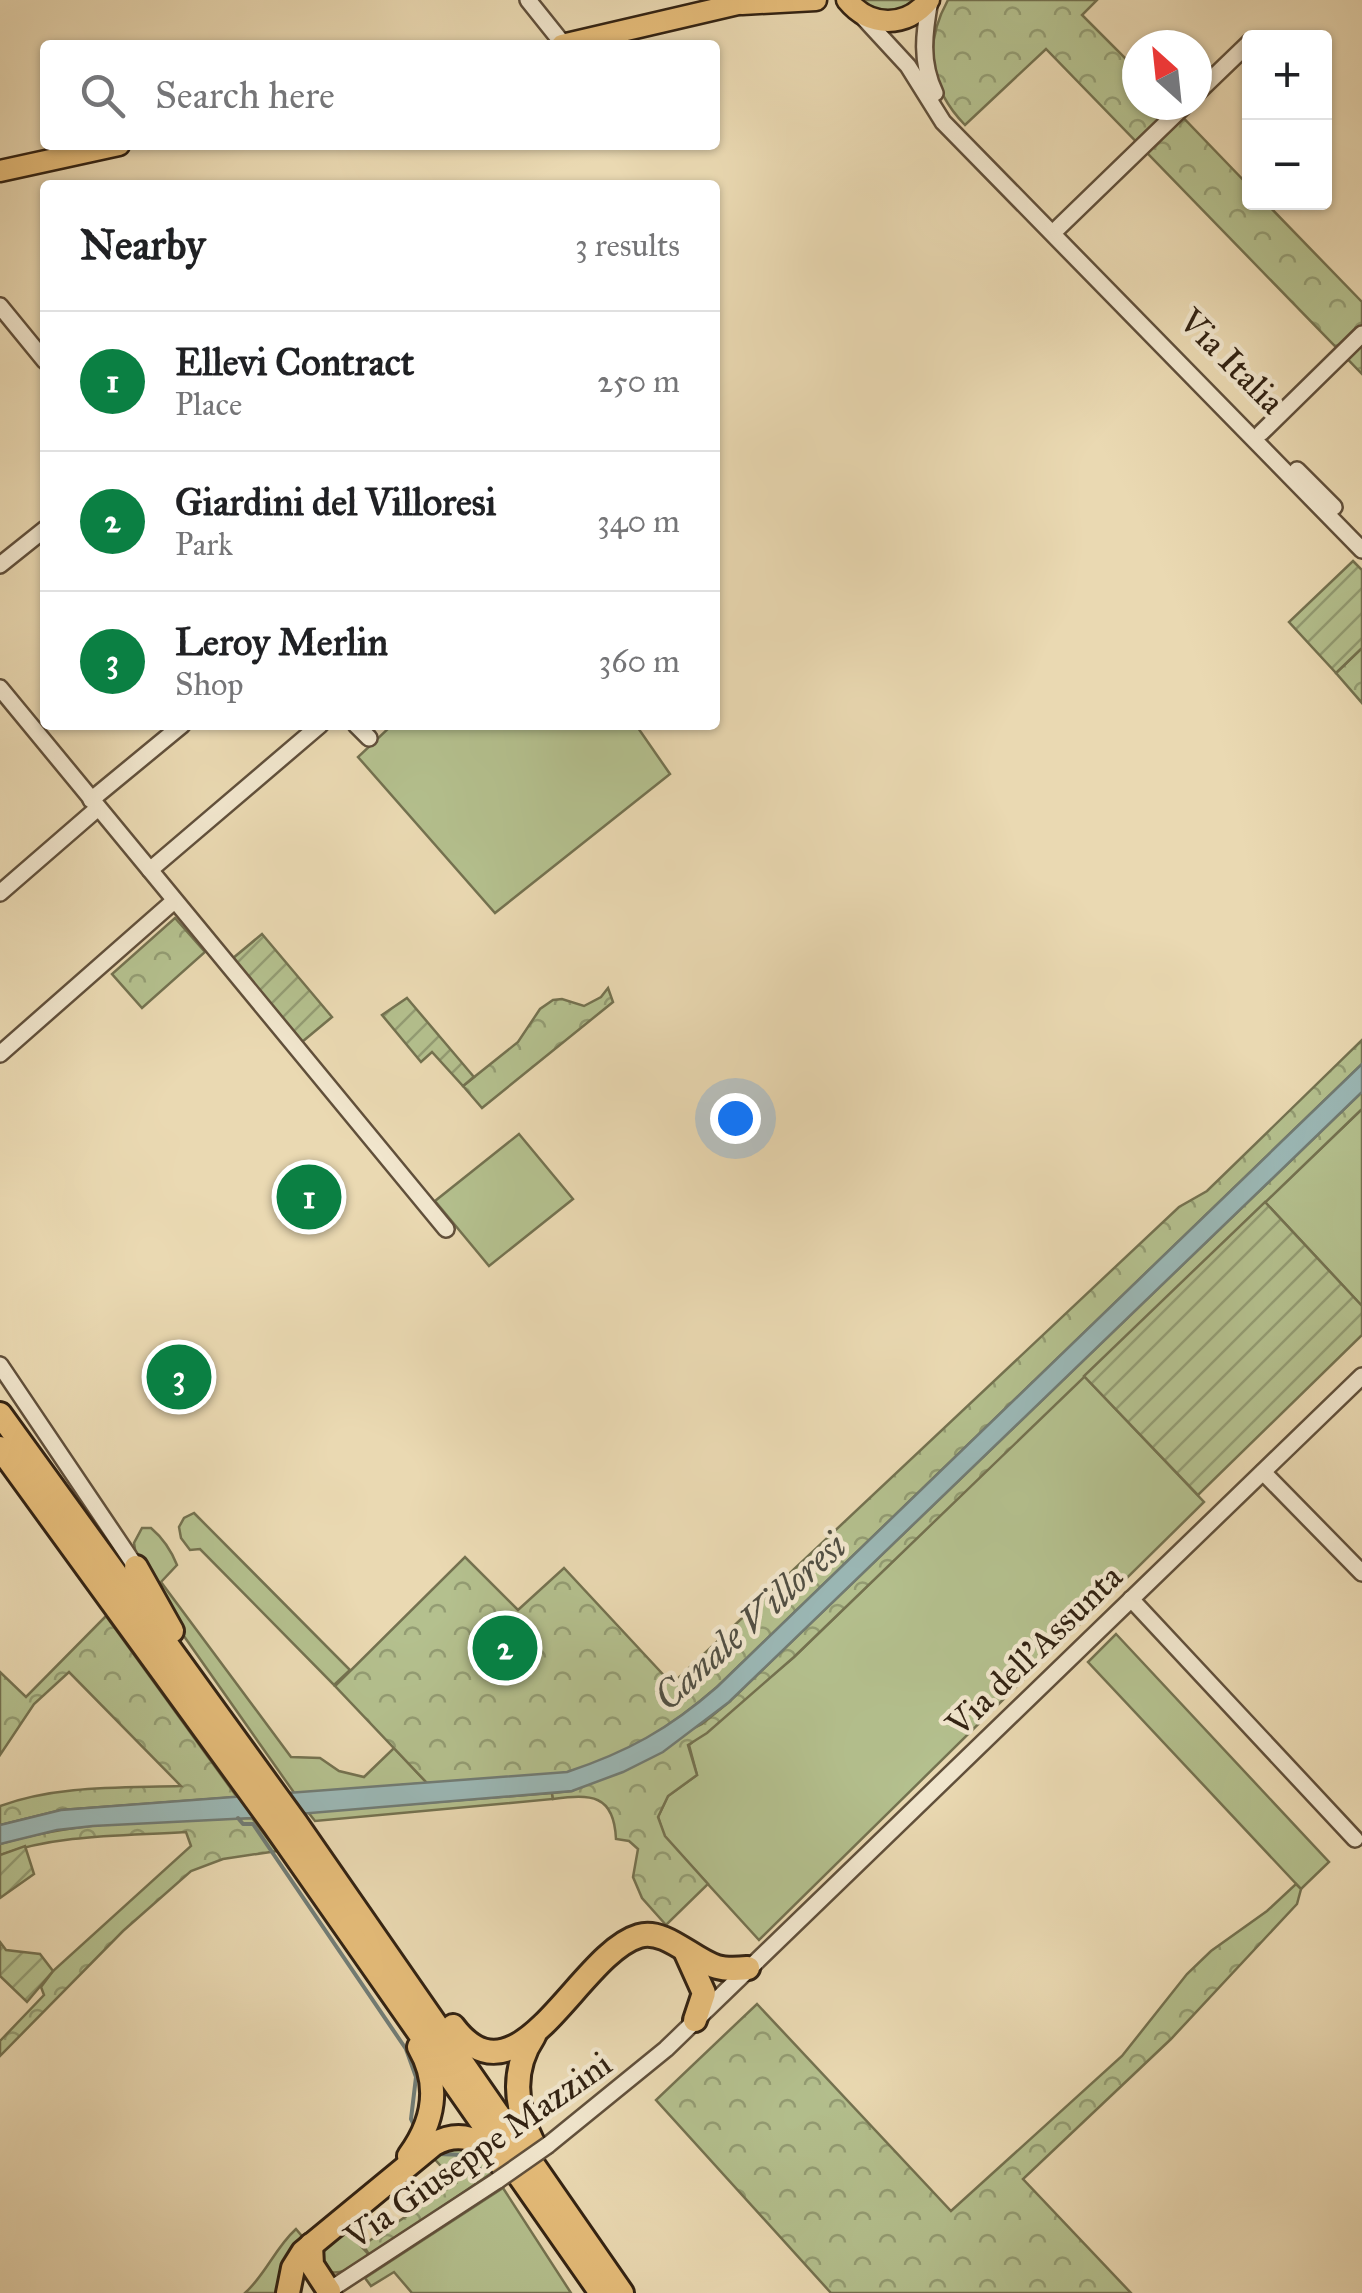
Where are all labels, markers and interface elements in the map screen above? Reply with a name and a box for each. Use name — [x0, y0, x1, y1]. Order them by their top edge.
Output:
north arrow — [1122, 30, 1212, 120]
map controls — [1242, 30, 1332, 210]
button: + — [1242, 30, 1332, 120]
search box — [40, 40, 720, 150]
icon: search — [75, 68, 130, 123]
text: Search here — [155, 72, 335, 118]
button: − — [1242, 120, 1332, 210]
text: Nearby — [80, 219, 205, 271]
text: 3 results — [575, 226, 680, 265]
street label: Via Italia — [1169, 299, 1294, 423]
text: Ellevi Contract — [175, 339, 414, 385]
text: 1 — [106, 362, 119, 401]
text: 250 m — [597, 362, 680, 401]
text: Place — [175, 385, 242, 424]
text: Giardini del Villoresi — [175, 479, 496, 525]
text: 2 — [105, 502, 120, 541]
text: 340 m — [597, 502, 680, 541]
text: Park — [175, 525, 233, 564]
text: Leroy Merlin — [175, 619, 388, 665]
text: 3 — [106, 642, 119, 681]
text: 360 m — [598, 642, 680, 681]
text: Shop — [175, 665, 243, 704]
your location — [710, 1093, 761, 1144]
pin: 1 — [276, 1160, 342, 1234]
pin: 3 — [146, 1340, 212, 1414]
water label: Canale Villoresi — [644, 1523, 856, 1719]
street label: Via dell'Assunta — [937, 1555, 1132, 1746]
pin: 2 — [472, 1610, 538, 1686]
street label: Via Giuseppe Mazzini — [336, 2042, 620, 2259]

